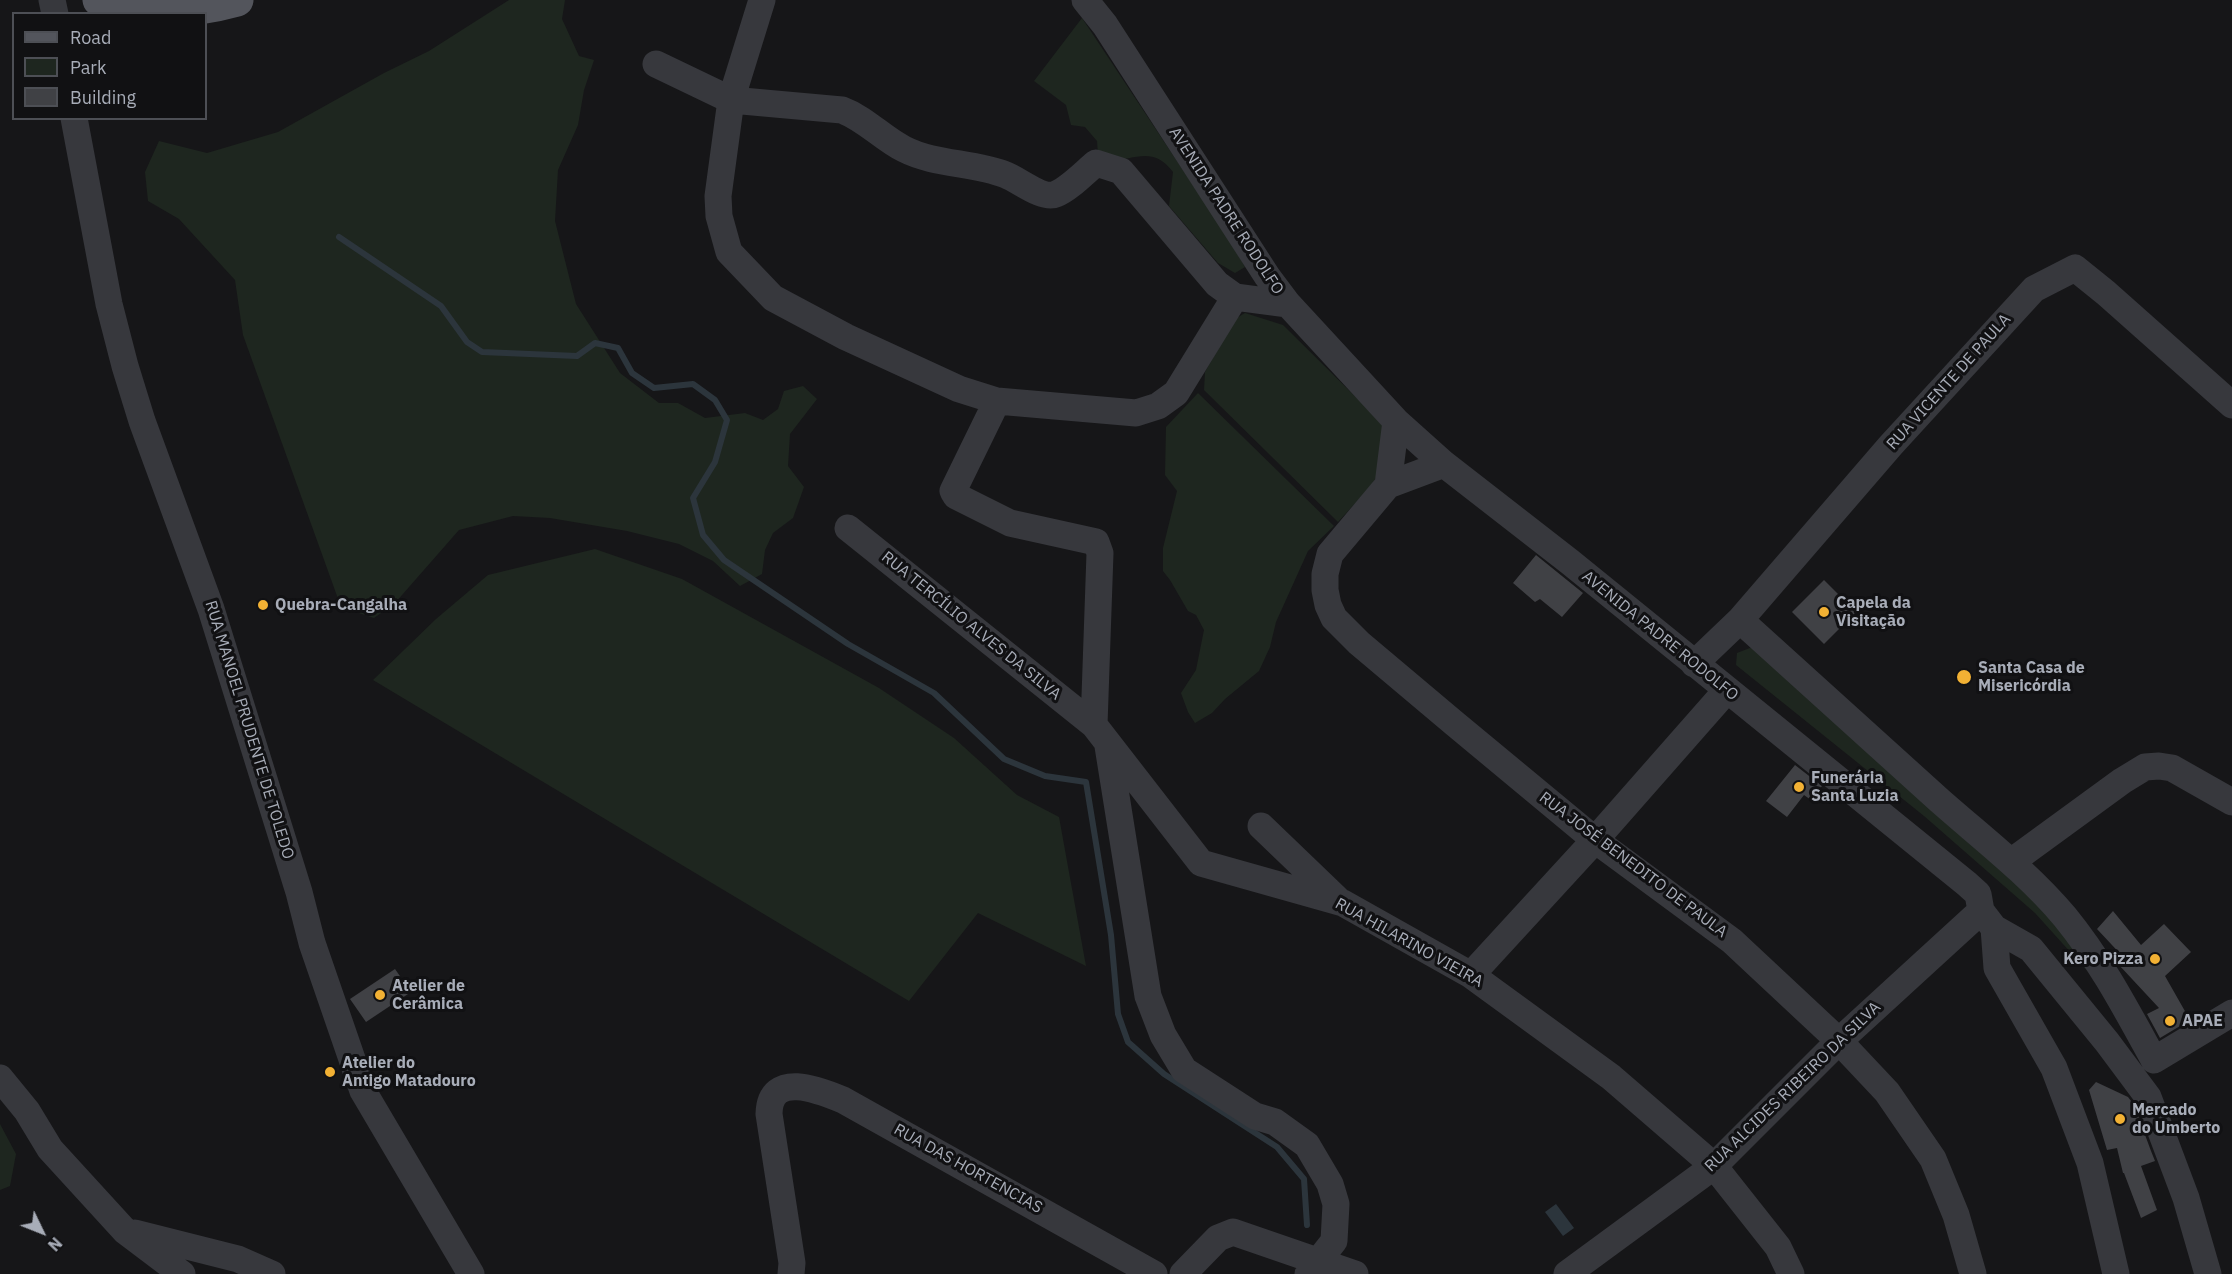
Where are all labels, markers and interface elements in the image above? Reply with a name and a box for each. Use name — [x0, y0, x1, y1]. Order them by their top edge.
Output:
legend — [12, 12, 207, 120]
text: Road — [70, 26, 111, 49]
text: Park — [70, 56, 106, 79]
text: Building — [70, 86, 136, 109]
street label: AVENIDA PADRE RODOLFO — [1165, 124, 1287, 298]
street label: RUA VICENTE DE PAULA — [1883, 310, 2015, 454]
street label: RUA TERCÍLIO ALVES DA SILVA — [877, 548, 1065, 704]
street label: AVENIDA PADRE RODOLFO — [1578, 567, 1742, 705]
place label: Capela da Visitação — [1836, 593, 1911, 631]
place label: Quebra-Cangalha — [275, 595, 407, 615]
street label: RUA MANOEL PRUDENTE DE TOLEDO — [200, 598, 298, 862]
marker: Quebra-Cangalha — [256, 598, 270, 612]
marker: Capela da Visitação — [1817, 605, 1831, 619]
place label: Santa Casa de Misericórdia — [1978, 658, 2085, 696]
marker: Santa Casa de Misericórdia — [1955, 668, 1973, 686]
place label: Funerária Santa Luzia — [1811, 768, 1899, 806]
marker: Funerária Santa Luzia — [1792, 780, 1806, 794]
street label: RUA JOSÉ BENEDITO DE PAULA — [1535, 788, 1731, 942]
street label: RUA HILARINO VIEIRA — [1332, 894, 1486, 992]
place label: Kero Pizza — [2063, 949, 2143, 969]
marker: Kero Pizza — [2148, 952, 2162, 966]
place label: Atelier de Cerâmica — [392, 976, 465, 1014]
marker: Atelier de Cerâmica — [373, 988, 387, 1002]
street label: RUA ALCIDES RIBEIRO DA SILVA — [1701, 998, 1885, 1176]
place label: APAE — [2182, 1011, 2223, 1031]
marker: APAE — [2163, 1014, 2177, 1028]
place label: Atelier do Antigo Matadouro — [342, 1053, 476, 1091]
marker: Atelier do Antigo Matadouro — [323, 1065, 337, 1079]
place label: Mercado do Umberto — [2132, 1100, 2220, 1138]
marker: Mercado do Umberto — [2113, 1112, 2127, 1126]
street label: RUA DAS HORTENCIAS — [890, 1120, 1046, 1218]
north arrow — [12, 1202, 72, 1262]
text: N — [44, 1233, 66, 1255]

